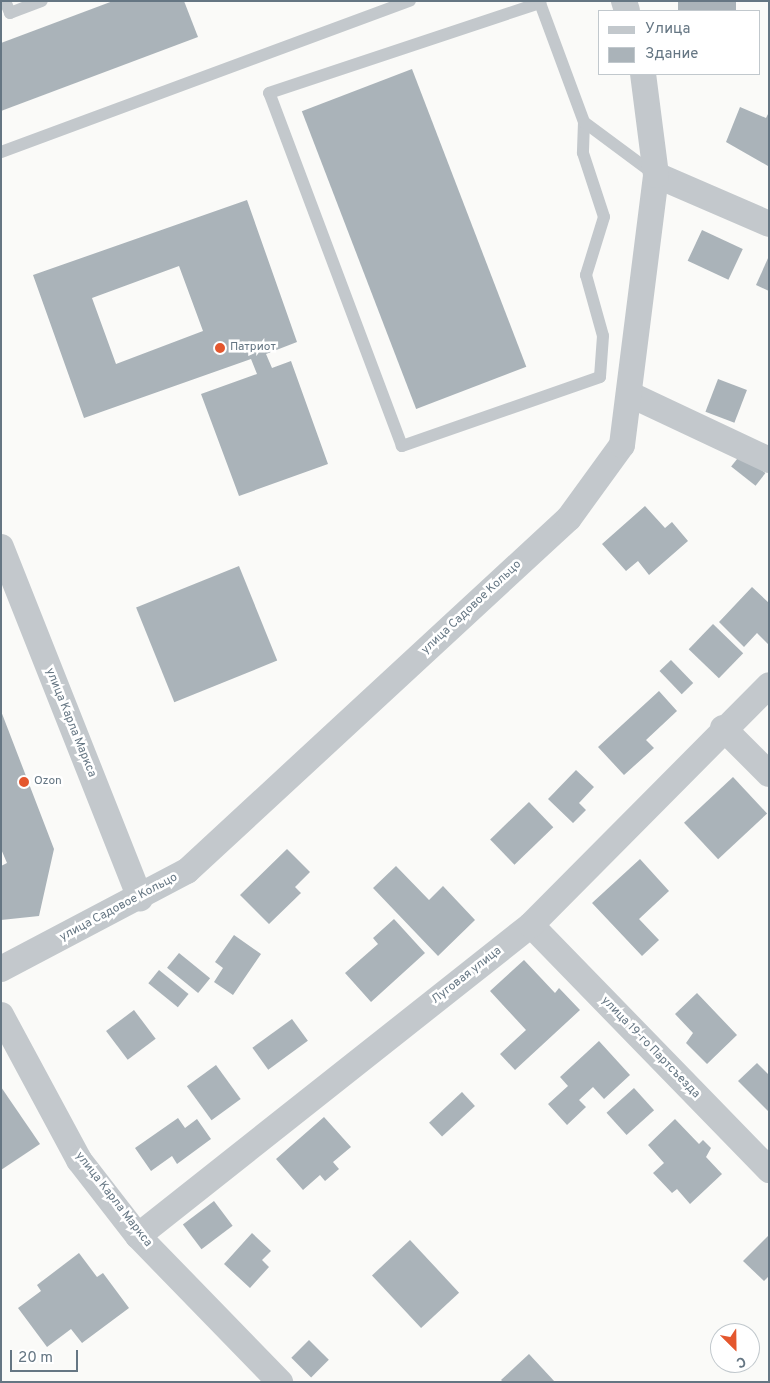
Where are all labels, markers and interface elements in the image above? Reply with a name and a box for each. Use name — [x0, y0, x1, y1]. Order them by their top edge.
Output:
legend — [598, 10, 760, 75]
text: Улица — [645, 20, 690, 39]
text: Здание — [645, 45, 698, 64]
place label: Патриот — [230, 341, 276, 355]
marker: Патриот — [214, 342, 226, 354]
street label: улица Садовое Кольцо — [419, 558, 525, 658]
street label: улица Карла Маркса — [41, 666, 99, 780]
place label: Ozon — [34, 775, 62, 789]
marker: Ozon — [18, 776, 30, 788]
street label: улица Садовое Кольцо — [58, 871, 180, 945]
street label: Луговая улица — [429, 944, 505, 1008]
street label: улица 19-го Партсъезда — [598, 994, 702, 1102]
street label: улица Карла Маркса — [71, 1150, 155, 1250]
north arrow — [710, 1323, 760, 1373]
scale bar — [12, 1340, 80, 1372]
text: 20 m — [18, 1349, 53, 1368]
text: С — [733, 1352, 748, 1371]

